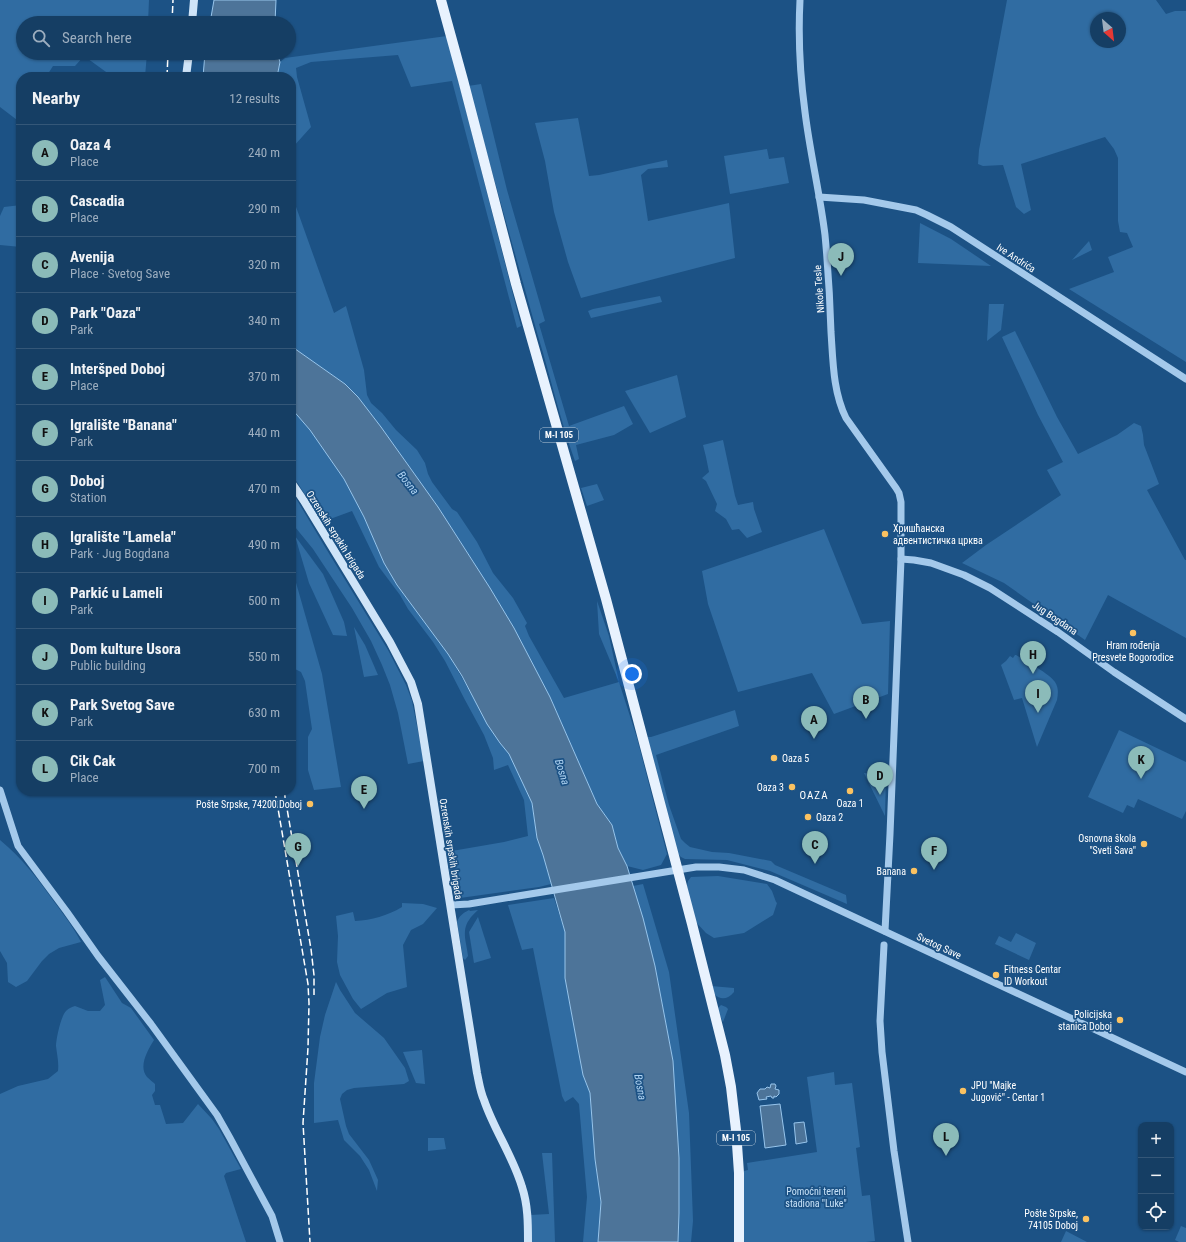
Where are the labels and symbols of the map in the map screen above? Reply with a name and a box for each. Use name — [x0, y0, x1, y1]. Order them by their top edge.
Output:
north arrow — [1090, 12, 1126, 48]
street label: Ive Andrića — [995, 241, 1038, 275]
pin: J — [828, 243, 854, 276]
street label: Nikole Tesle — [812, 264, 826, 313]
road number: M-I 105 — [540, 428, 578, 442]
water label: Bosna — [395, 469, 421, 497]
street label: Ozrenskih srpskih brigada — [304, 489, 368, 581]
place label: Хришћанска адвентистичка црква — [893, 523, 983, 546]
marker: Хришћанска адвентистичка црква — [880, 529, 890, 539]
street label: Jug Bogdana — [1030, 599, 1080, 637]
marker: Hram rođenja Presvete Bogorodice — [1128, 628, 1138, 638]
place label: Hram rođenja Presvete Bogorodice — [1092, 640, 1174, 663]
pin: H — [1020, 641, 1046, 674]
your location — [622, 664, 642, 684]
pin: I — [1025, 680, 1051, 713]
pin: B — [853, 686, 879, 719]
pin: A — [801, 706, 827, 739]
pin: K — [1128, 746, 1154, 779]
marker: Oaza 5 — [769, 753, 779, 763]
place label: Oaza 5 — [782, 753, 809, 764]
water label: Bosna — [552, 758, 572, 786]
pin: D — [867, 762, 893, 795]
pin: E — [351, 776, 377, 809]
place label: Oaza 3 — [757, 782, 784, 793]
marker: Oaza 3 — [787, 782, 797, 792]
marker: Oaza 1 — [845, 786, 855, 796]
district label: OAZA — [799, 789, 829, 802]
street label: Ozrenskih srpskih brigada — [438, 798, 464, 901]
place label: Oaza 1 — [836, 798, 864, 809]
place label: Pošte Srpske, 74200 Doboj — [196, 799, 302, 810]
marker: Pošte Srpske, 74200 Doboj — [305, 799, 315, 809]
marker: Oaza 2 — [803, 812, 813, 822]
place label: Oaza 2 — [816, 812, 843, 823]
pin: C — [802, 831, 828, 864]
pin: G — [285, 833, 311, 866]
place label: Osnovna škola "Sveti Sava" — [1078, 833, 1136, 856]
pin: F — [921, 837, 947, 870]
marker: Osnovna škola "Sveti Sava" — [1139, 839, 1149, 849]
place label: Banana — [876, 866, 906, 877]
marker: Banana — [909, 866, 919, 876]
street label: Svetog Save — [915, 931, 963, 961]
place label: Fitness Centar ID Workout — [1004, 964, 1061, 987]
marker: Fitness Centar ID Workout — [991, 970, 1001, 980]
place label: Policijska stanica Doboj — [1058, 1009, 1112, 1032]
marker: Policijska stanica Doboj — [1115, 1015, 1125, 1025]
water label: Bosna — [631, 1073, 649, 1101]
place label: JPU "Majke Jugović" - Centar 1 — [971, 1080, 1045, 1103]
marker: JPU "Majke Jugović" - Centar 1 — [958, 1086, 968, 1096]
pin: L — [933, 1123, 959, 1156]
road number: M-I 105 — [717, 1131, 755, 1145]
park label: Pomoćni tereni stadiona "Luke" — [785, 1186, 847, 1209]
place label: Pošte Srpske, 74105 Doboj — [1024, 1208, 1078, 1231]
marker: Pošte Srpske, 74105 Doboj — [1081, 1214, 1091, 1224]

